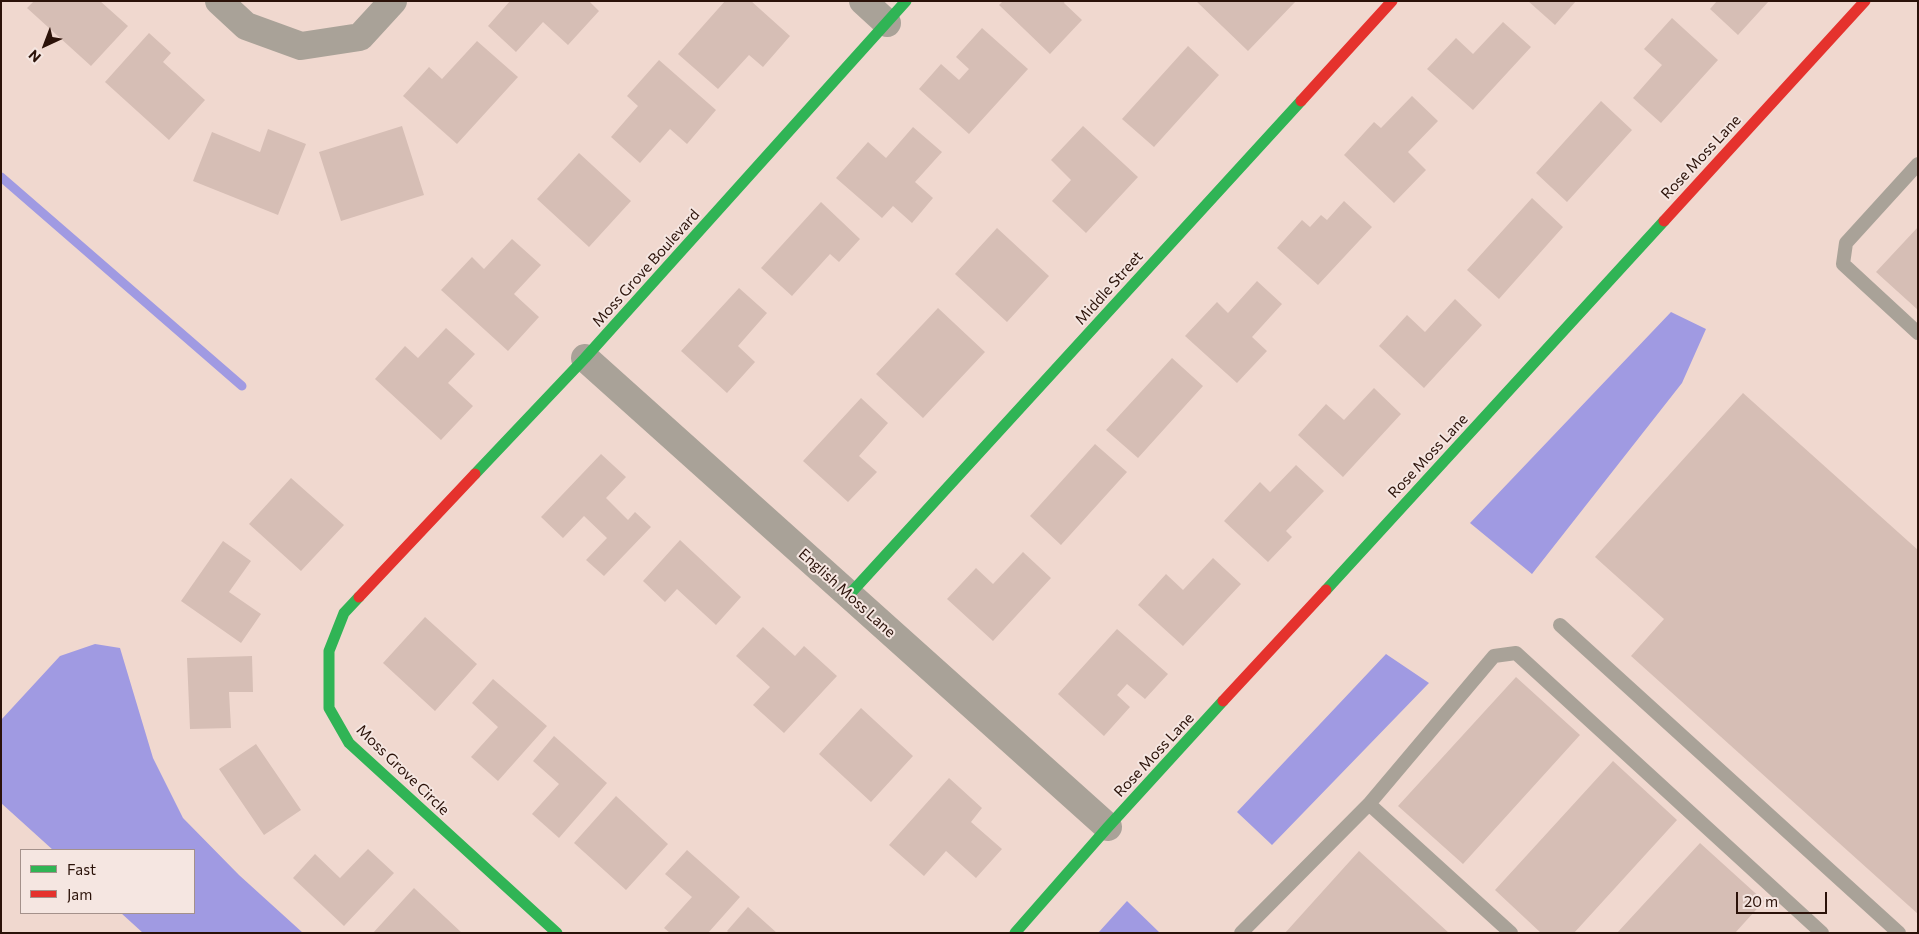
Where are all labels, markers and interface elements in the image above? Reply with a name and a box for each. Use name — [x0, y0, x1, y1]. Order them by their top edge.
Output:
north arrow — [20, 20, 70, 70]
text: N — [25, 47, 44, 66]
street label: Rose Moss Lane — [1657, 111, 1745, 203]
street label: Moss Grove Boulevard — [589, 206, 703, 330]
street label: Middle Street — [1071, 248, 1147, 328]
street label: Rose Moss Lane — [1384, 410, 1472, 502]
street label: English Moss Lane — [795, 545, 899, 641]
street label: Rose Moss Lane — [1110, 709, 1198, 801]
street label: Moss Grove Circle — [353, 721, 453, 819]
legend — [20, 849, 195, 914]
text: Fast — [67, 860, 96, 878]
scale bar — [1739, 882, 1830, 914]
text: Jam — [67, 885, 92, 903]
text: 20 m — [1744, 892, 1778, 910]

